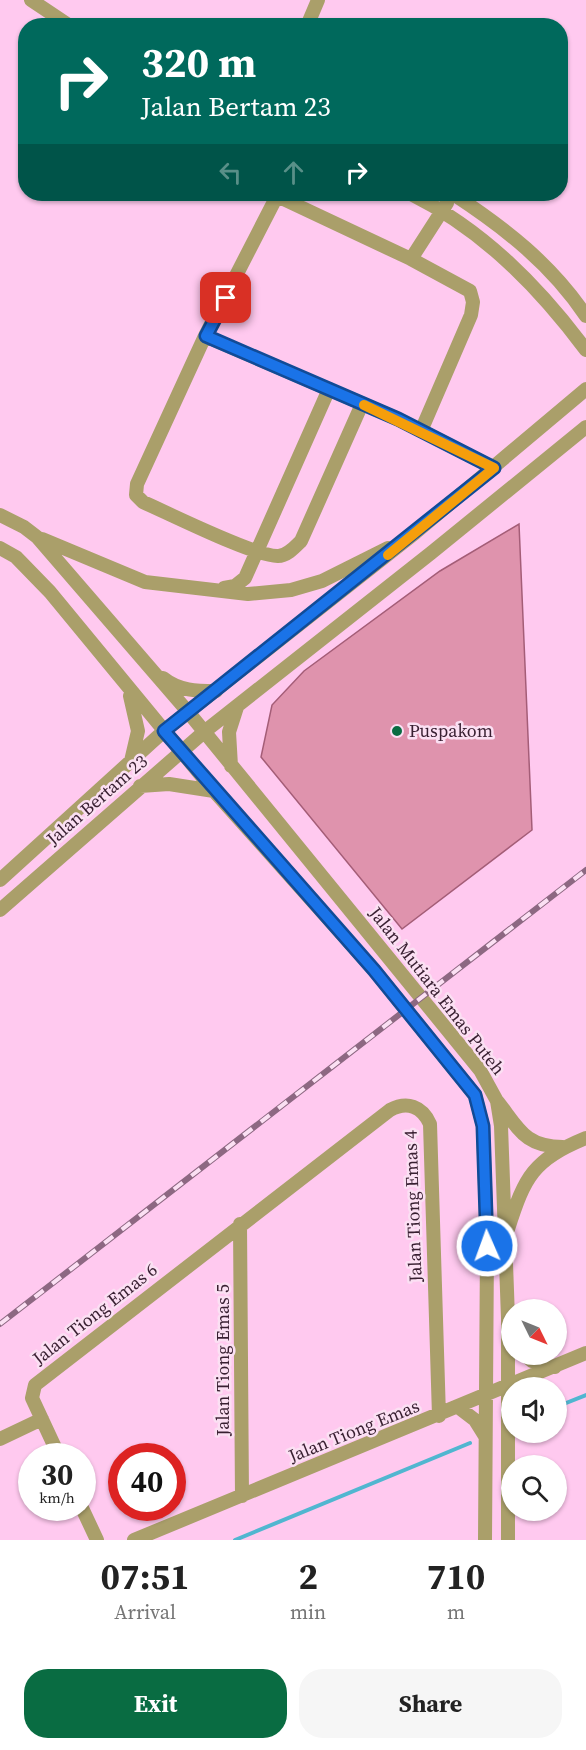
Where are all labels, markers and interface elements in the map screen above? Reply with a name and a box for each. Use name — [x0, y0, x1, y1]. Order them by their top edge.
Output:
text: 320 m — [141, 33, 256, 91]
icon: right — [42, 42, 120, 120]
text: Jalan Bertam 23 — [141, 88, 331, 125]
icon: left — [214, 156, 247, 189]
icon: ahead — [277, 156, 310, 189]
icon: right — [340, 156, 373, 189]
pin — [200, 272, 251, 323]
icon: arrive — [209, 281, 242, 314]
place label: Puspakom — [409, 718, 493, 743]
marker: Puspakom — [390, 724, 404, 738]
street label: Jalan Bertam 23 — [40, 749, 153, 851]
street label: Jalan Mutiara Emas Puteh — [363, 901, 511, 1080]
street label: Jalan Tiong Emas 4 — [397, 1130, 428, 1284]
position arrow — [455, 1214, 519, 1278]
street label: Jalan Tiong Emas 6 — [26, 1257, 162, 1371]
street label: Jalan Tiong Emas 5 — [210, 1284, 235, 1437]
north arrow — [501, 1299, 567, 1365]
map controls — [501, 1299, 567, 1521]
button: sound — [501, 1377, 567, 1443]
street label: Jalan Tiong Emas — [284, 1393, 423, 1469]
speed limit sign: 40 — [108, 1443, 186, 1521]
text: 30 — [41, 1454, 73, 1495]
button: search — [501, 1455, 567, 1521]
text: km/h — [39, 1487, 75, 1508]
text: 07:51 — [101, 1552, 189, 1601]
text: 2 — [298, 1552, 318, 1601]
text: 710 — [427, 1552, 485, 1601]
text: Arrival — [114, 1598, 176, 1626]
text: min — [290, 1598, 326, 1626]
text: m — [447, 1598, 465, 1626]
button: Exit — [24, 1669, 287, 1738]
button: Share — [299, 1669, 562, 1738]

